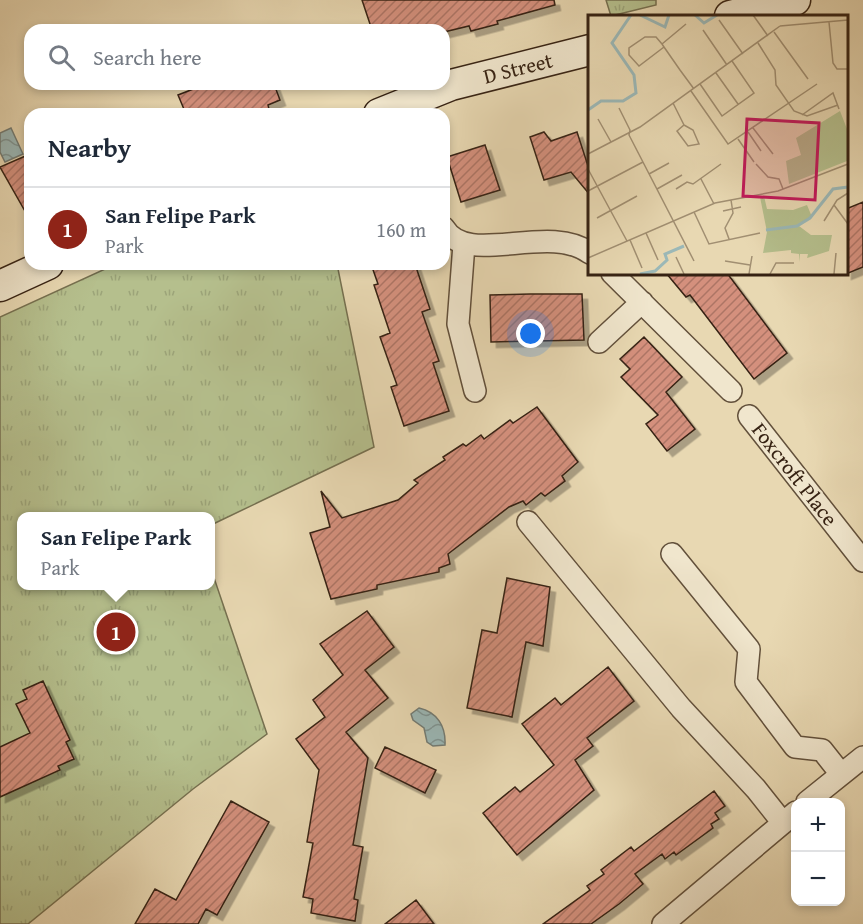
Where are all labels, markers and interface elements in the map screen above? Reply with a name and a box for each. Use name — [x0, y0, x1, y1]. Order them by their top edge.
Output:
inset map — [588, 15, 848, 274]
search box — [24, 24, 450, 90]
icon: search — [45, 41, 78, 74]
text: Search here — [93, 41, 202, 73]
street label: D Street — [480, 44, 557, 92]
text: Nearby — [48, 128, 131, 167]
text: San Felipe Park — [105, 199, 256, 231]
text: 1 — [62, 215, 73, 244]
text: 160 m — [376, 215, 426, 244]
text: Park — [105, 231, 144, 260]
your location — [516, 319, 545, 348]
street label: Foxcroft Place — [745, 416, 845, 532]
popup — [17, 512, 215, 590]
text: San Felipe Park — [41, 521, 191, 553]
text: Park — [41, 553, 79, 582]
pin: 1 — [96, 610, 136, 654]
map controls — [791, 798, 845, 906]
button: + — [791, 798, 845, 852]
button: − — [791, 852, 845, 906]

